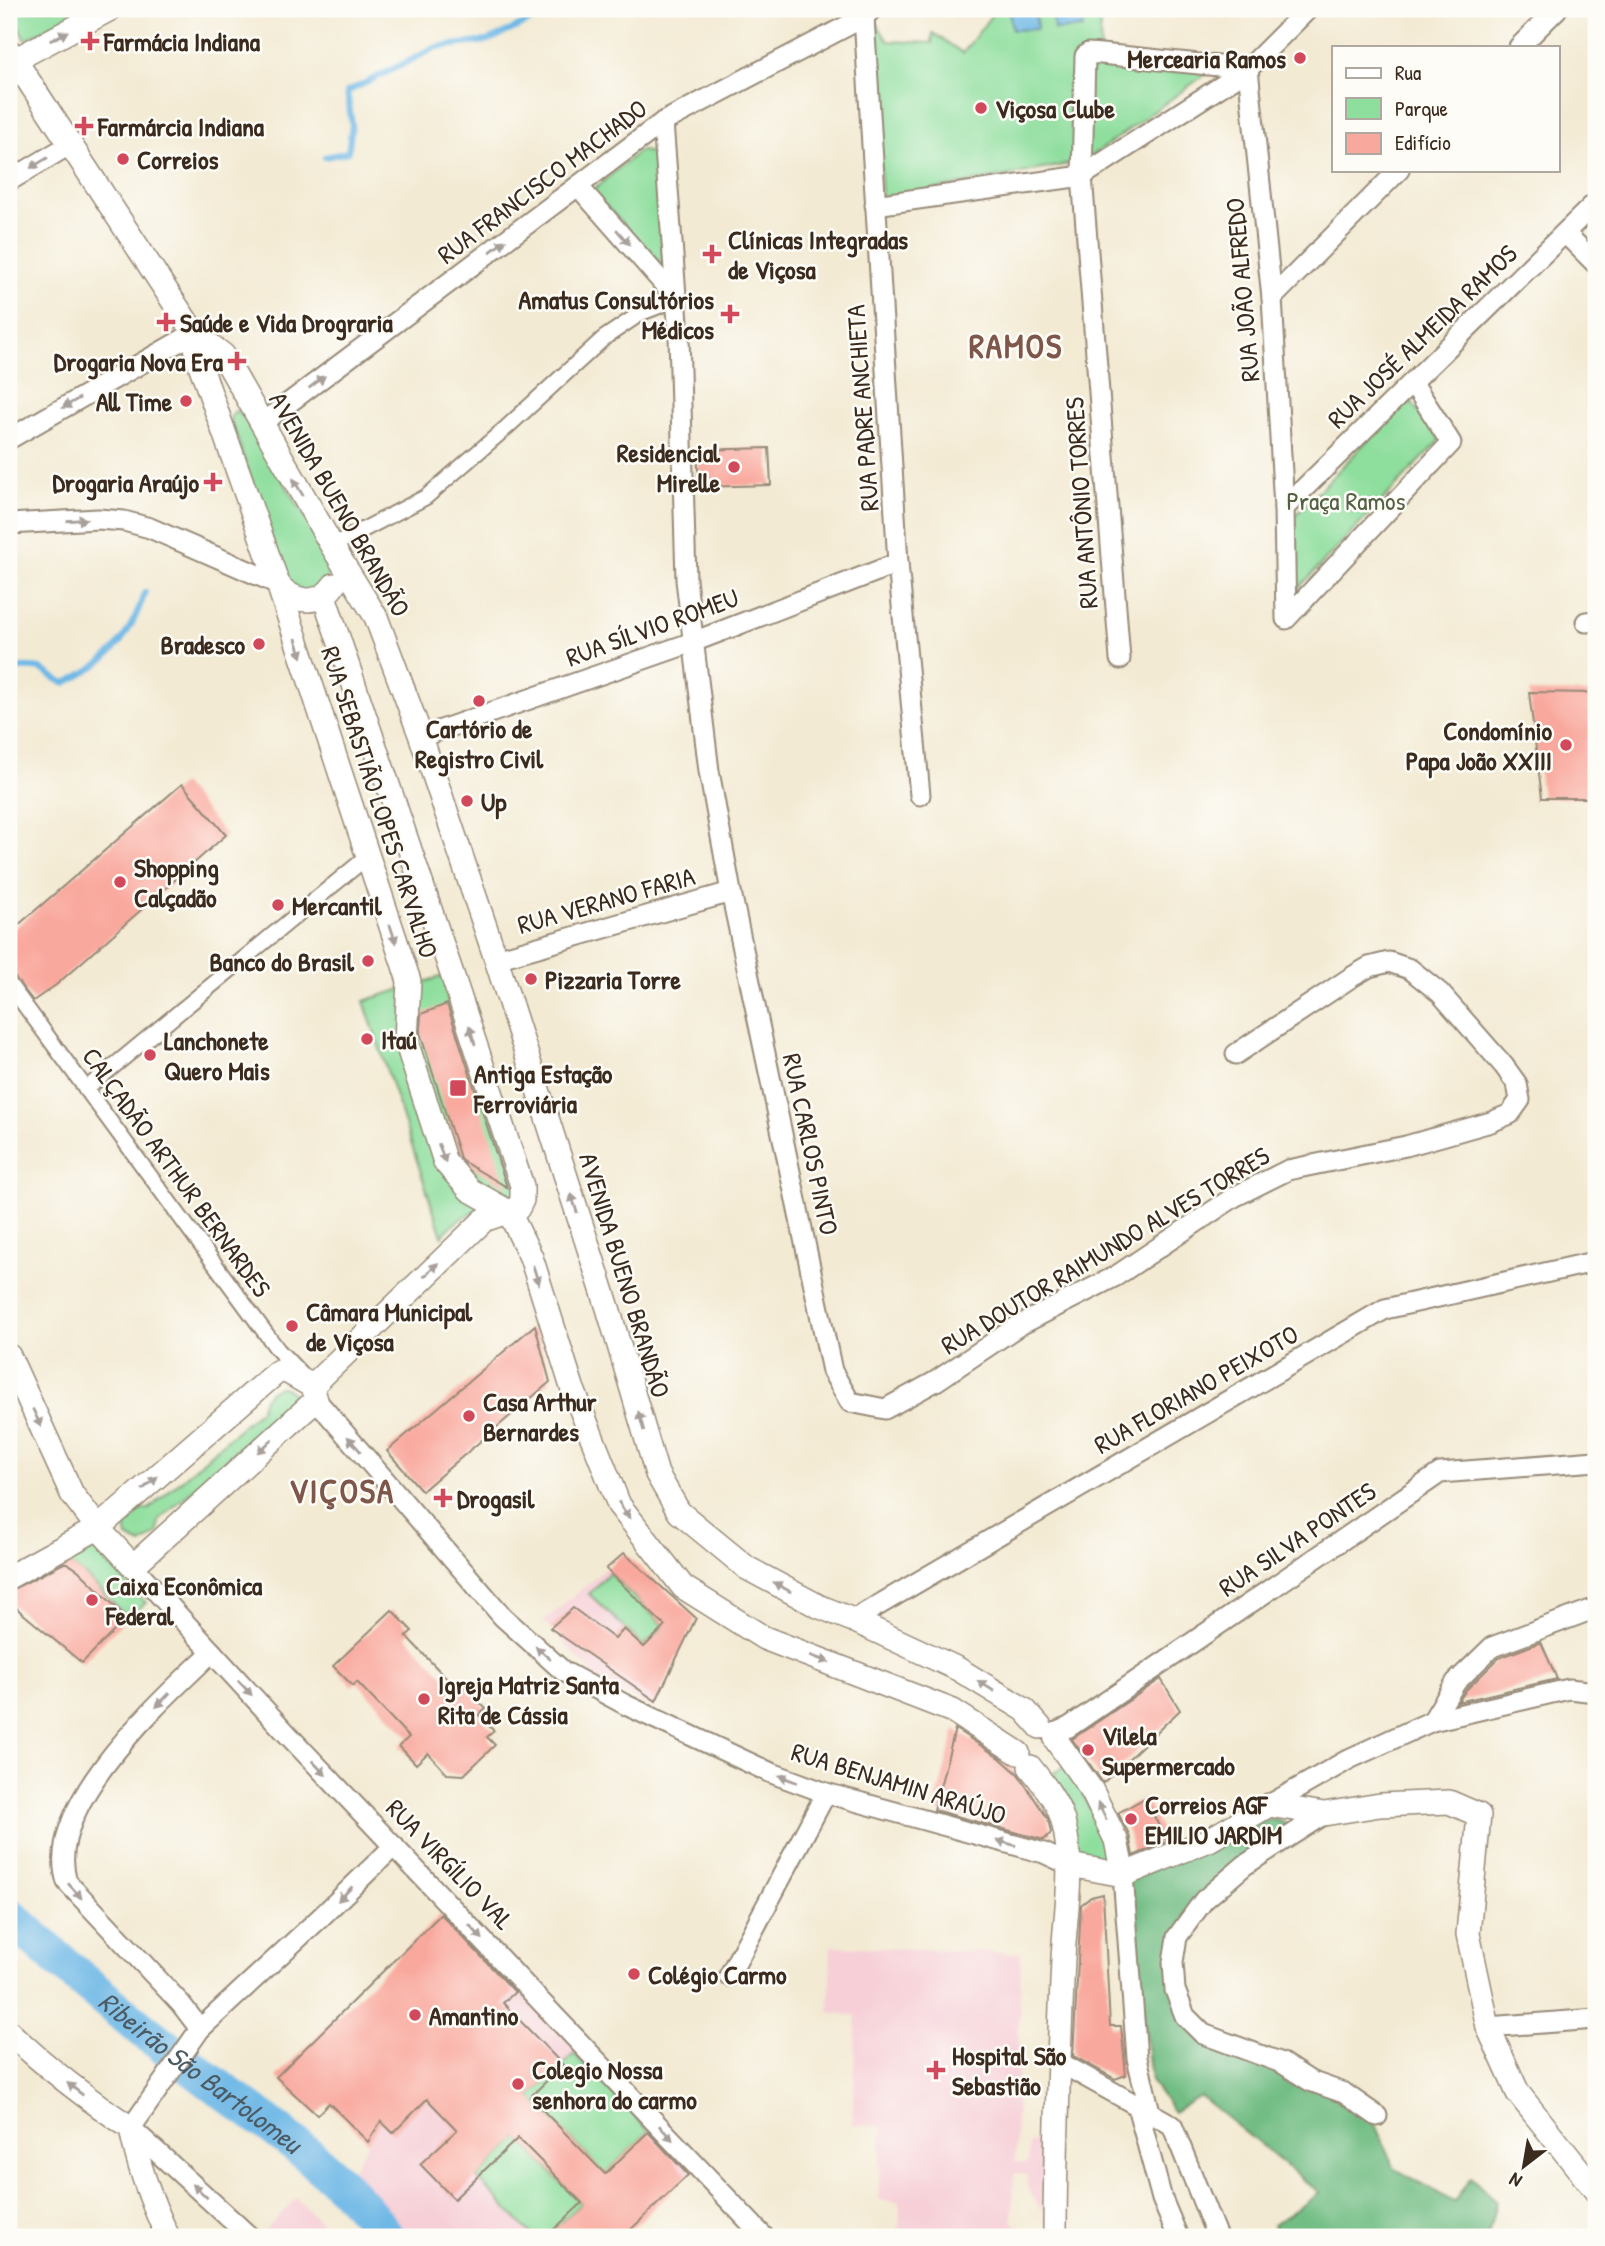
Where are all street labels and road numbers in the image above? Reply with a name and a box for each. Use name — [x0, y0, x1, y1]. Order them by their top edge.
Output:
street label: RUA FRANCISCO MACHADO — [430, 91, 654, 271]
street label: RUA JOÃO ALFREDO — [1217, 197, 1267, 383]
street label: RUA JOSÉ ALMEIDA RAMOS — [1320, 236, 1524, 436]
street label: RUA PADRE ANCHIETA — [837, 303, 887, 512]
street label: AVENIDA BUENO BRANDÃO — [261, 385, 419, 623]
street label: RUA ANTÔNIO TORRES — [1056, 396, 1106, 610]
street label: RUA SÍLVIO ROMEU — [561, 580, 743, 674]
street label: RUA SEBASTIÃO LOPES CARVALHO — [313, 642, 447, 962]
street label: RUA VERANO FARIA — [513, 858, 699, 942]
street label: CALÇADÃO ARTHUR BERNARDES — [75, 1040, 280, 1304]
street label: RUA CARLOS PINTO — [775, 1050, 847, 1238]
street label: RUA DOUTOR RAIMUNDO ALVES TORRES — [934, 1138, 1276, 1362]
street label: AVENIDA BUENO BRANDÃO — [571, 1148, 679, 1402]
street label: RUA FLORIANO PEIXOTO — [1088, 1316, 1304, 1462]
street label: RUA SILVA PONTES — [1212, 1474, 1382, 1604]
street label: RUA BENJAMIN ARAÚJO — [787, 1734, 1011, 1832]
street label: RUA VIRGÍLIO VAL — [379, 1791, 521, 1937]

